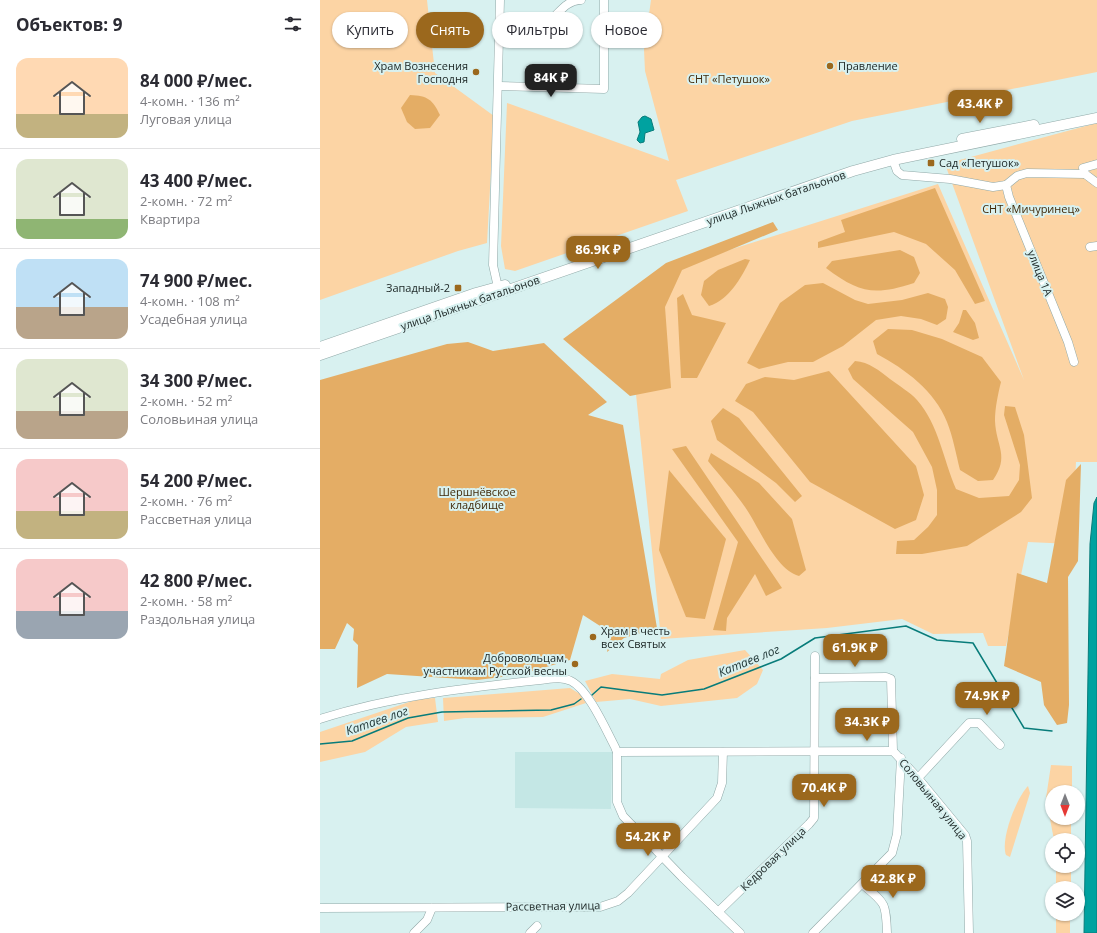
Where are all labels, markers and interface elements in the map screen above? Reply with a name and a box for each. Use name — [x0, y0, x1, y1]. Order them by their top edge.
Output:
chip: Купить — [332, 12, 408, 48]
chip: Снять — [416, 12, 484, 48]
chip: Фильтры — [492, 12, 583, 48]
chip: Новое — [591, 12, 662, 48]
text: Объектов: 9 — [16, 13, 122, 36]
icon: filters — [282, 13, 304, 35]
place label: Храм Вознесения Господня — [374, 58, 468, 86]
place label: Правление — [838, 58, 898, 73]
marker: Правление — [825, 61, 835, 71]
pin: 84K ₽ — [523, 64, 579, 98]
marker: Храм Вознесения Господня — [471, 67, 481, 77]
text: 84K ₽ — [534, 68, 568, 86]
text: 84 000 ₽/мес. — [140, 69, 252, 92]
park label: СНТ «Петушок» — [688, 71, 770, 86]
icon: home — [48, 74, 96, 122]
pin: 43.4K ₽ — [943, 90, 1017, 124]
text: 4-комн. · 136 m² — [140, 92, 240, 110]
text: 43.4K ₽ — [957, 94, 1003, 112]
text: Луговая улица — [140, 110, 232, 128]
place label: Сад «Петушок» — [939, 155, 1020, 170]
marker: Сад «Петушок» — [926, 158, 936, 168]
street label: улица Лыжных батальонов — [704, 167, 847, 228]
text: 43 400 ₽/мес. — [140, 169, 252, 192]
icon: home — [48, 175, 96, 223]
text: 2-комн. · 72 m² — [140, 192, 232, 210]
park label: СНТ «Мичуринец» — [982, 201, 1080, 216]
text: Квартира — [140, 210, 200, 228]
pin: 86.9K ₽ — [561, 236, 635, 270]
text: 86.9K ₽ — [575, 240, 621, 258]
street label: улица 1А — [1025, 248, 1056, 298]
text: 74 900 ₽/мес. — [140, 269, 252, 292]
street label: улица Лыжных батальонов — [398, 272, 541, 333]
icon: home — [48, 275, 96, 323]
place label: Западный-2 — [386, 280, 450, 295]
marker: Западный-2 — [453, 283, 463, 293]
text: 4-комн. · 108 m² — [140, 292, 240, 310]
text: Усадебная улица — [140, 310, 248, 328]
text: 34 300 ₽/мес. — [140, 369, 252, 392]
icon: home — [48, 375, 96, 423]
text: 2-комн. · 52 m² — [140, 392, 232, 410]
text: Соловьиная улица — [140, 410, 258, 428]
text: 54 200 ₽/мес. — [140, 469, 252, 492]
icon: home — [48, 475, 96, 523]
park label: Шершнёвское кладбище — [438, 484, 516, 512]
text: 2-комн. · 76 m² — [140, 492, 232, 510]
text: Рассветная улица — [140, 510, 252, 528]
text: 42 800 ₽/мес. — [140, 569, 252, 592]
icon: home — [48, 575, 96, 623]
text: 2-комн. · 58 m² — [140, 592, 232, 610]
text: Раздольная улица — [140, 610, 255, 628]
place label: Храм в честь всех Святых — [601, 623, 670, 651]
marker: Храм в честь всех Святых — [588, 632, 598, 642]
pin: 61.9K ₽ — [818, 634, 892, 668]
text: 61.9K ₽ — [832, 638, 878, 656]
water label: Катаев лог — [716, 640, 783, 681]
place label: Добровольцам, участникам Русской весны — [424, 650, 567, 678]
marker: Добровольцам, участникам Русской весны — [570, 659, 580, 669]
pin: 74.9K ₽ — [950, 682, 1024, 716]
text: 74.9K ₽ — [964, 686, 1010, 704]
water label: Катаев лог — [343, 702, 411, 739]
pin: 34.3K ₽ — [830, 708, 904, 742]
text: 34.3K ₽ — [844, 712, 890, 730]
street label: Соловьиная улица — [896, 755, 971, 842]
pin: 70.4K ₽ — [787, 774, 861, 808]
text: 70.4K ₽ — [801, 778, 847, 796]
north arrow — [1045, 785, 1085, 825]
map controls — [1045, 785, 1085, 921]
pin: 54.2K ₽ — [611, 823, 685, 857]
street label: Кедровая улица — [737, 823, 809, 894]
text: 54.2K ₽ — [625, 827, 671, 845]
button: locate — [1045, 833, 1085, 873]
pin: 42.8K ₽ — [856, 865, 930, 899]
text: 42.8K ₽ — [870, 869, 916, 887]
button: layers — [1045, 881, 1085, 921]
street label: Рассветная улица — [505, 897, 600, 914]

